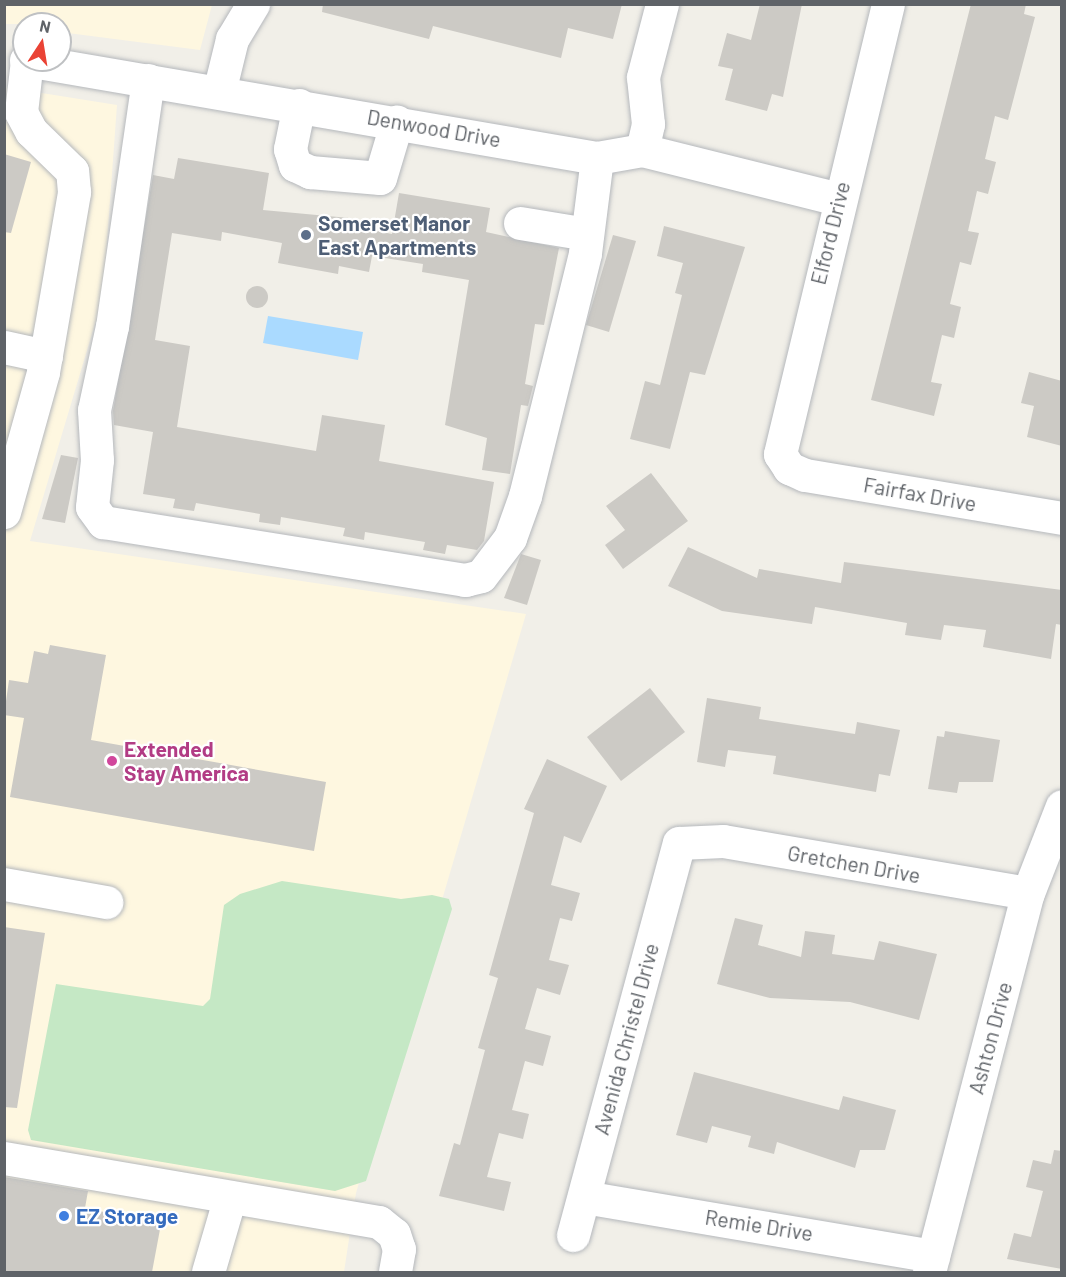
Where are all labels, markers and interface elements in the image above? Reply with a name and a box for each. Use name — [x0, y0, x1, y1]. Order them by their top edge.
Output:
north arrow — [12, 12, 72, 72]
text: N — [38, 15, 53, 36]
street label: Denwood Drive — [365, 104, 503, 152]
street label: Elford Drive — [805, 179, 855, 287]
place label: Somerset Manor East Apartments — [318, 210, 476, 260]
marker: Somerset Manor East Apartments — [299, 228, 313, 242]
street label: Fairfax Drive — [862, 472, 978, 516]
place label: Extended Stay America — [124, 736, 249, 786]
marker: Extended Stay America — [105, 754, 119, 768]
street label: Gretchen Drive — [786, 840, 922, 888]
street label: Avenida Christel Drive — [588, 940, 664, 1138]
street label: Ashton Drive — [963, 979, 1017, 1097]
place label: EZ Storage — [76, 1203, 178, 1229]
street label: Remie Drive — [703, 1204, 815, 1246]
marker: EZ Storage — [57, 1209, 71, 1223]

